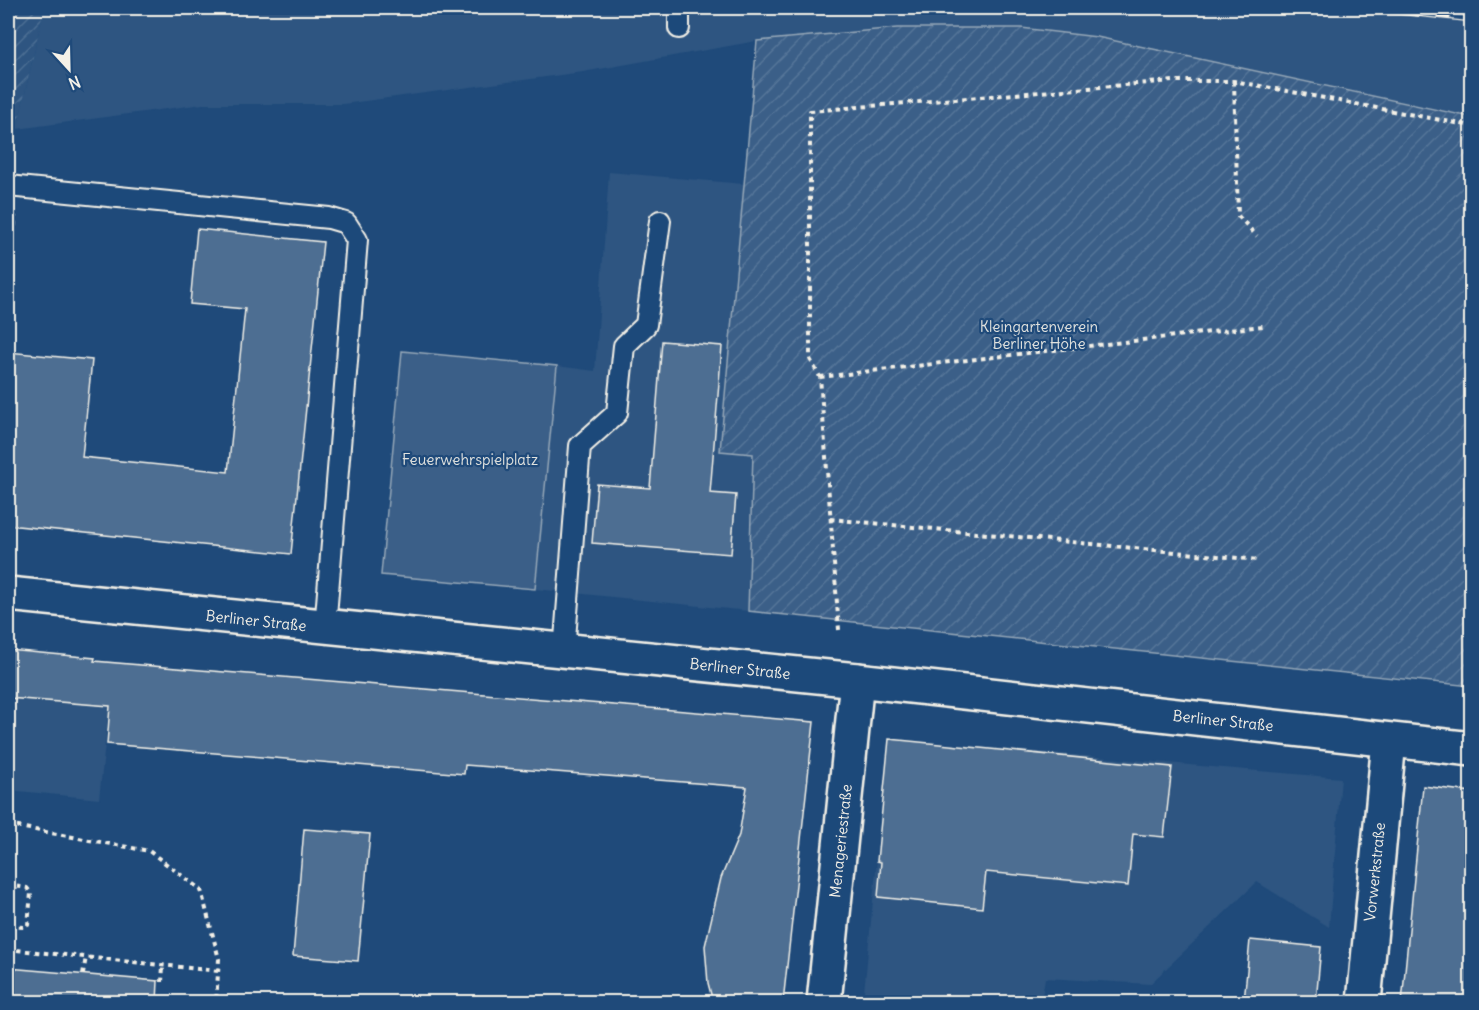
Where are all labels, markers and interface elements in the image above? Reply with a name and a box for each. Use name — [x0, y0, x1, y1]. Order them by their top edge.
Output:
north arrow — [39, 39, 99, 99]
text: N — [66, 72, 83, 94]
park label: Kleingartenverein Berliner Höhe — [980, 317, 1099, 353]
park label: Feuerwehrspielplatz — [402, 450, 538, 469]
street label: Berliner Straße — [205, 606, 307, 635]
street label: Berliner Straße — [689, 654, 791, 683]
street label: Berliner Straße — [1172, 706, 1274, 735]
street label: Menageriestraße — [825, 783, 856, 899]
street label: Vorwerkstraße — [1360, 821, 1389, 922]

